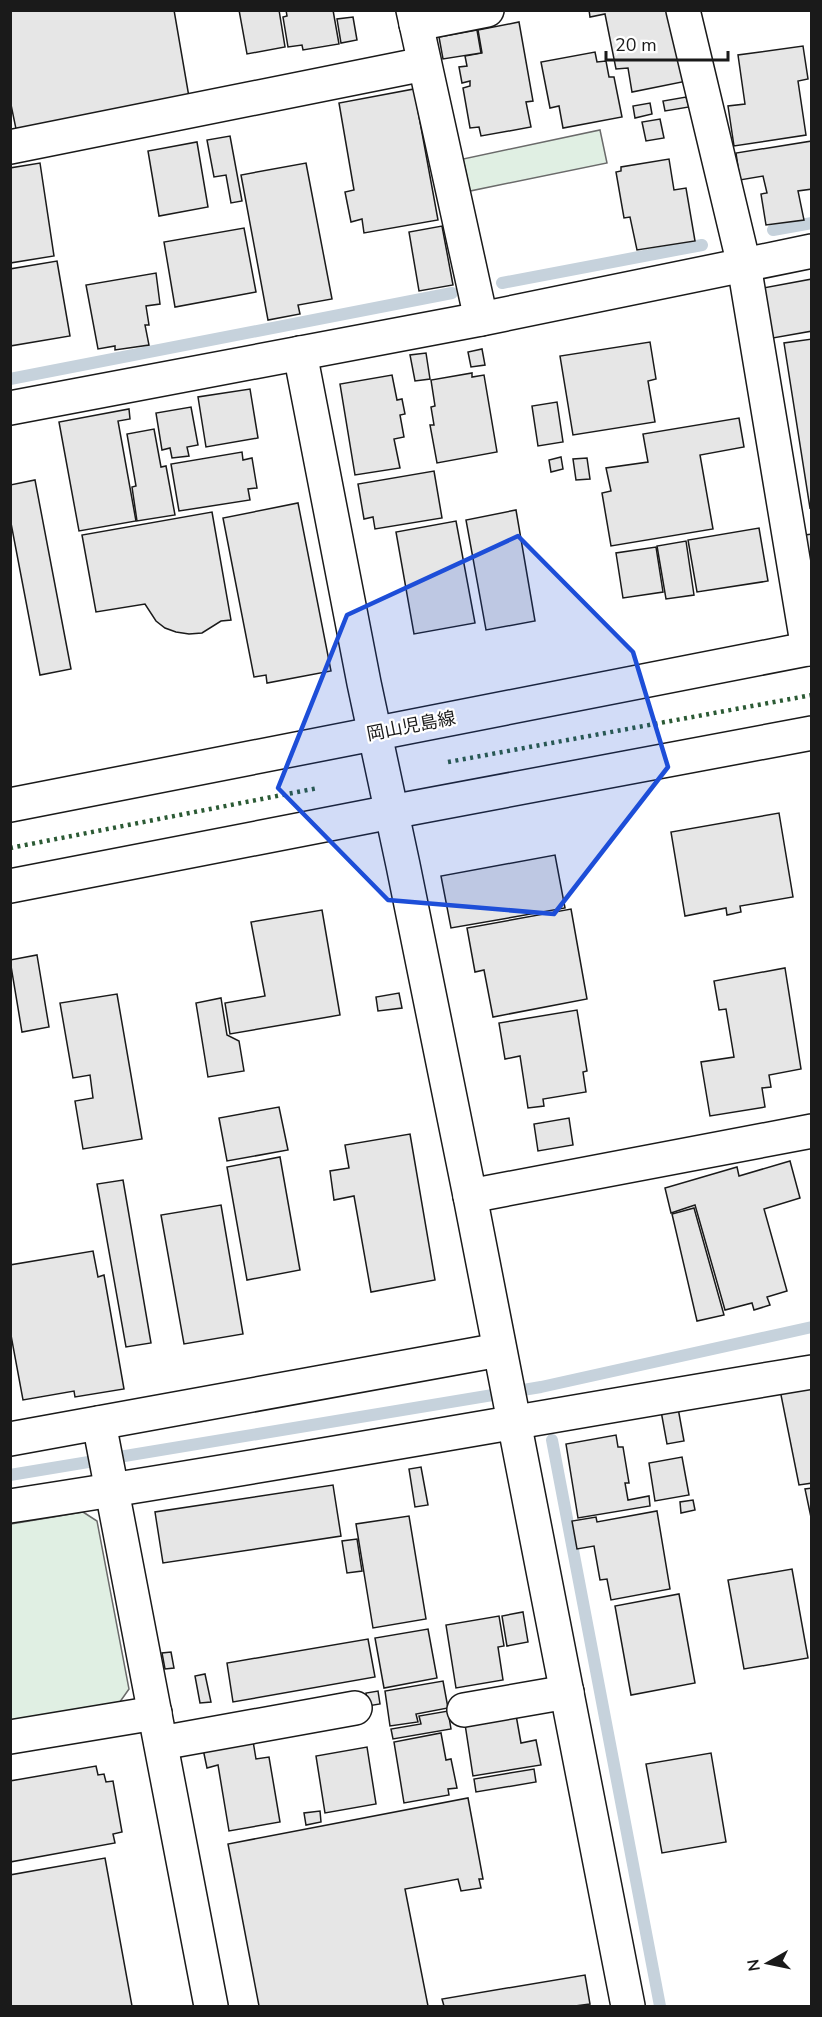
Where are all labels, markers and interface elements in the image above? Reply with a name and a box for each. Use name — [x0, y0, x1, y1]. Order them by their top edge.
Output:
scale bar — [606, 24, 728, 62]
text: 20 m — [615, 33, 657, 57]
street label: 岡山児島線 — [365, 706, 457, 746]
north arrow — [738, 1933, 798, 1993]
text: N — [742, 1958, 766, 1973]

